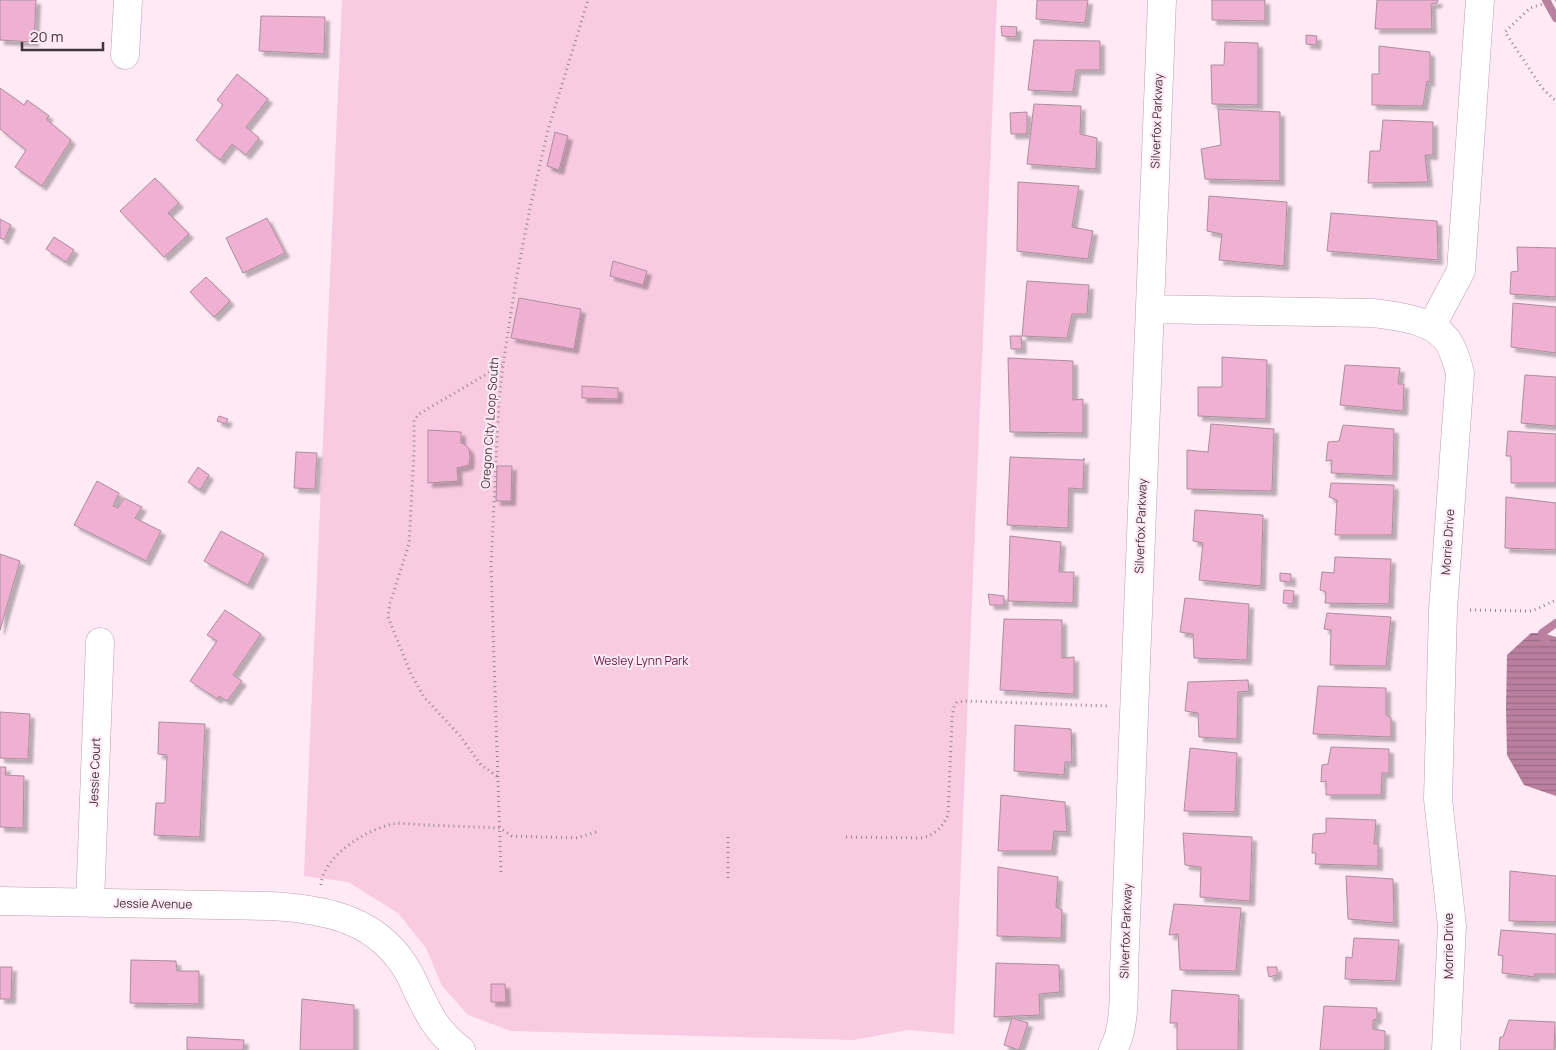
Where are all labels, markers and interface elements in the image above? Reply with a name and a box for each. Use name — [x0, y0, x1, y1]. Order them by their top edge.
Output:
scale bar — [22, 20, 104, 52]
text: 20 m — [30, 26, 63, 47]
street label: Silverfox Parkway — [1146, 72, 1167, 169]
street label: Oregon City Loop South — [476, 357, 503, 489]
street label: Silverfox Parkway — [1130, 477, 1151, 574]
street label: Morrie Drive — [1437, 508, 1458, 576]
park label: Wesley Lynn Park — [594, 652, 689, 669]
street label: Jessie Court — [85, 737, 104, 807]
street label: Silverfox Parkway — [1115, 882, 1136, 979]
street label: Jessie Avenue — [114, 894, 192, 913]
street label: Morrie Drive — [1440, 913, 1457, 979]

